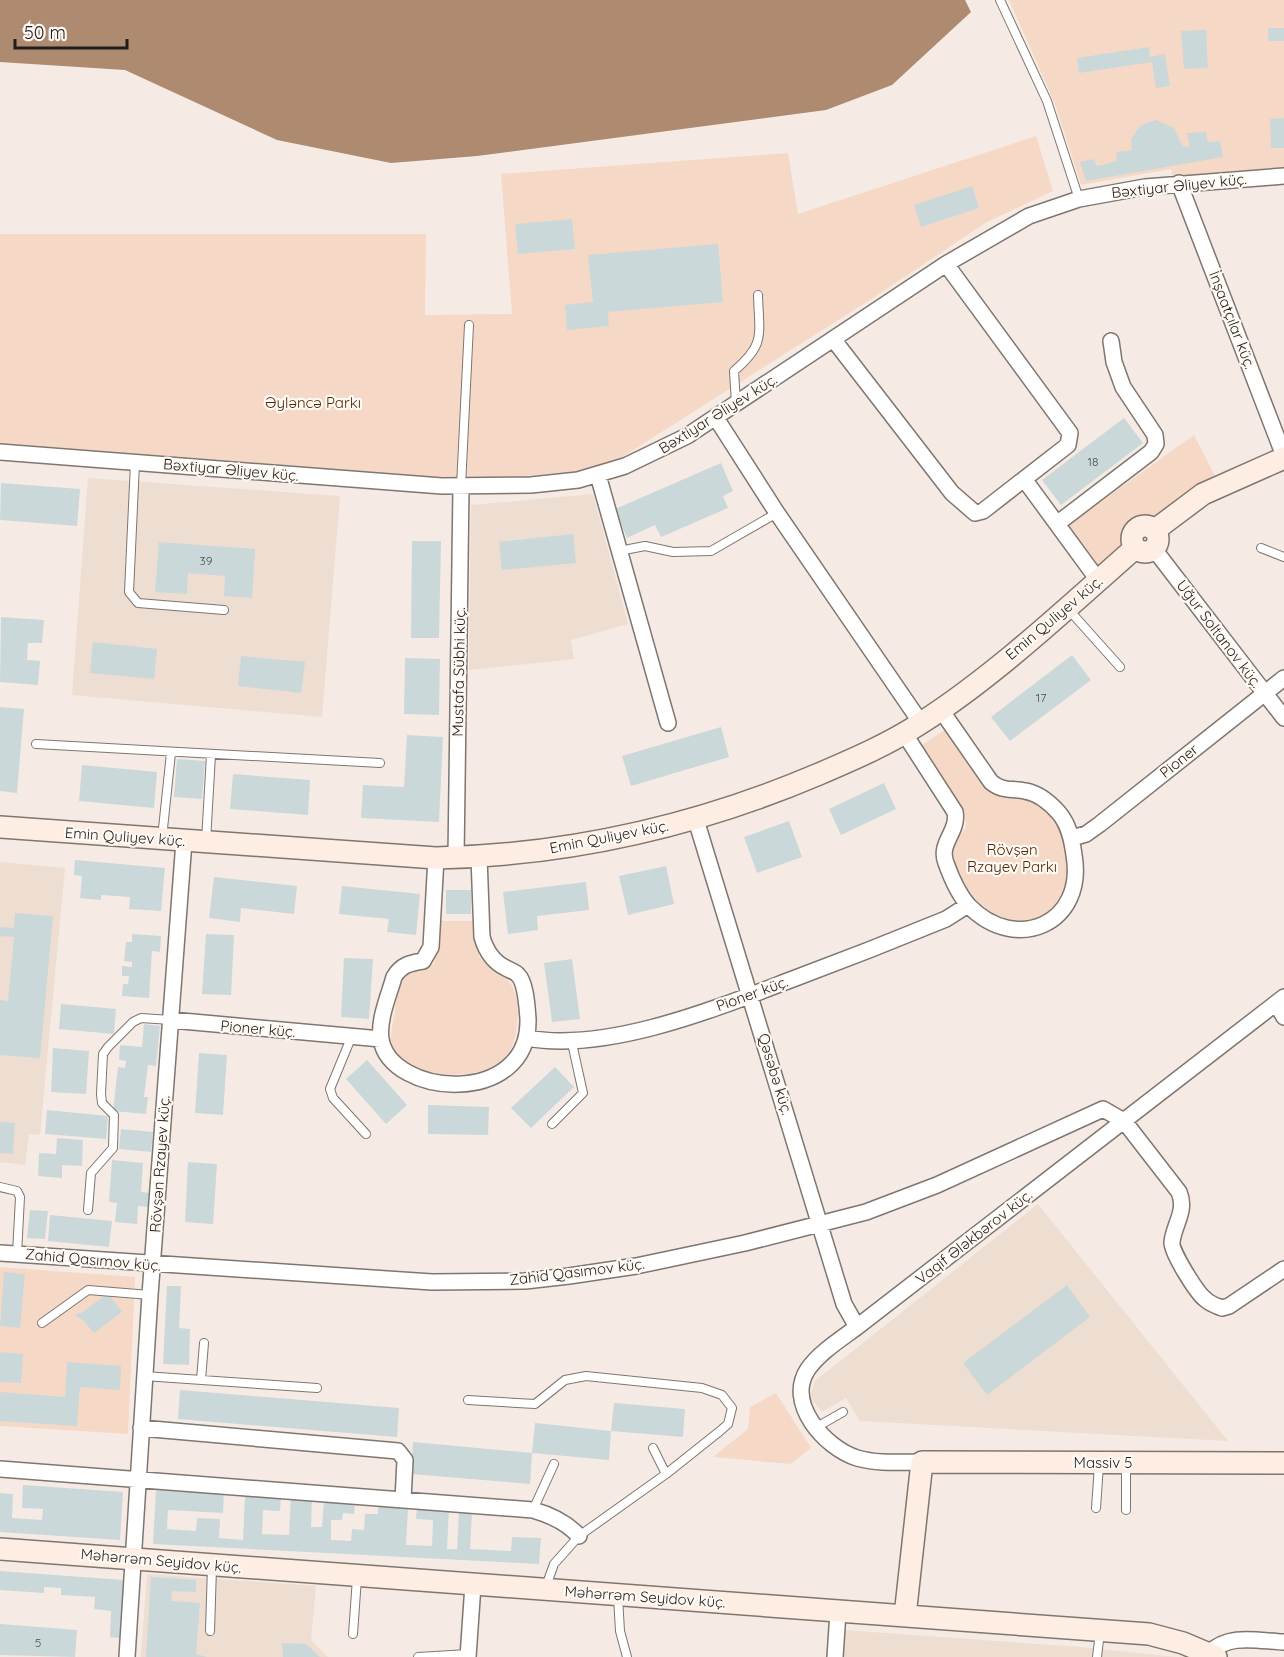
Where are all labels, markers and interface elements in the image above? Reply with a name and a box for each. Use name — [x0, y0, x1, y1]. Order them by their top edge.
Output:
scale bar — [15, 12, 128, 50]
text: 50 m — [24, 21, 66, 44]
street label: Bəxtiyar Əliyev küç. — [1110, 169, 1248, 202]
street label: İnşaatçılar küç. — [1205, 268, 1260, 371]
street label: Bəxtiyar Əliyev küç. — [655, 370, 780, 458]
park label: Əyləncə Parkı — [265, 393, 361, 412]
street label: Bəxtiyar Əliyev küç. — [163, 454, 300, 485]
house number: 18 — [1088, 454, 1098, 469]
house number: 39 — [200, 553, 213, 568]
street label: Emin Quliyev küç. — [1001, 572, 1106, 664]
street label: Uğur Soltanov küç. — [1173, 576, 1266, 691]
street label: Mustafa Sübhi küç. — [448, 607, 469, 737]
house number: 17 — [1036, 690, 1046, 705]
street label: Pioner — [1156, 739, 1202, 782]
street label: Emin Quliyev küç. — [548, 816, 670, 857]
street label: Emin Quliyev küç. — [64, 823, 186, 850]
park label: Rövşən Rzayev Parkı — [967, 840, 1057, 876]
street label: Pioner küç. — [713, 972, 790, 1015]
street label: Pioner küç. — [220, 1016, 296, 1041]
street label: Qəsəbə küç. — [754, 1031, 797, 1117]
street label: Rövşən Rzayev küç. — [145, 1095, 174, 1233]
street label: Vaqif Ələkbərov küç. — [912, 1185, 1036, 1288]
street label: Zahid Qasımov küç. — [24, 1244, 162, 1275]
street label: Zahid Qasımov küç. — [508, 1254, 646, 1289]
street label: Massiv 5 — [1074, 1453, 1132, 1472]
street label: Məhərrəm Seyidov küç. — [80, 1544, 242, 1577]
street label: Məhərrəm Seyidov küç. — [564, 1581, 726, 1612]
house number: 5 — [35, 1635, 41, 1650]

